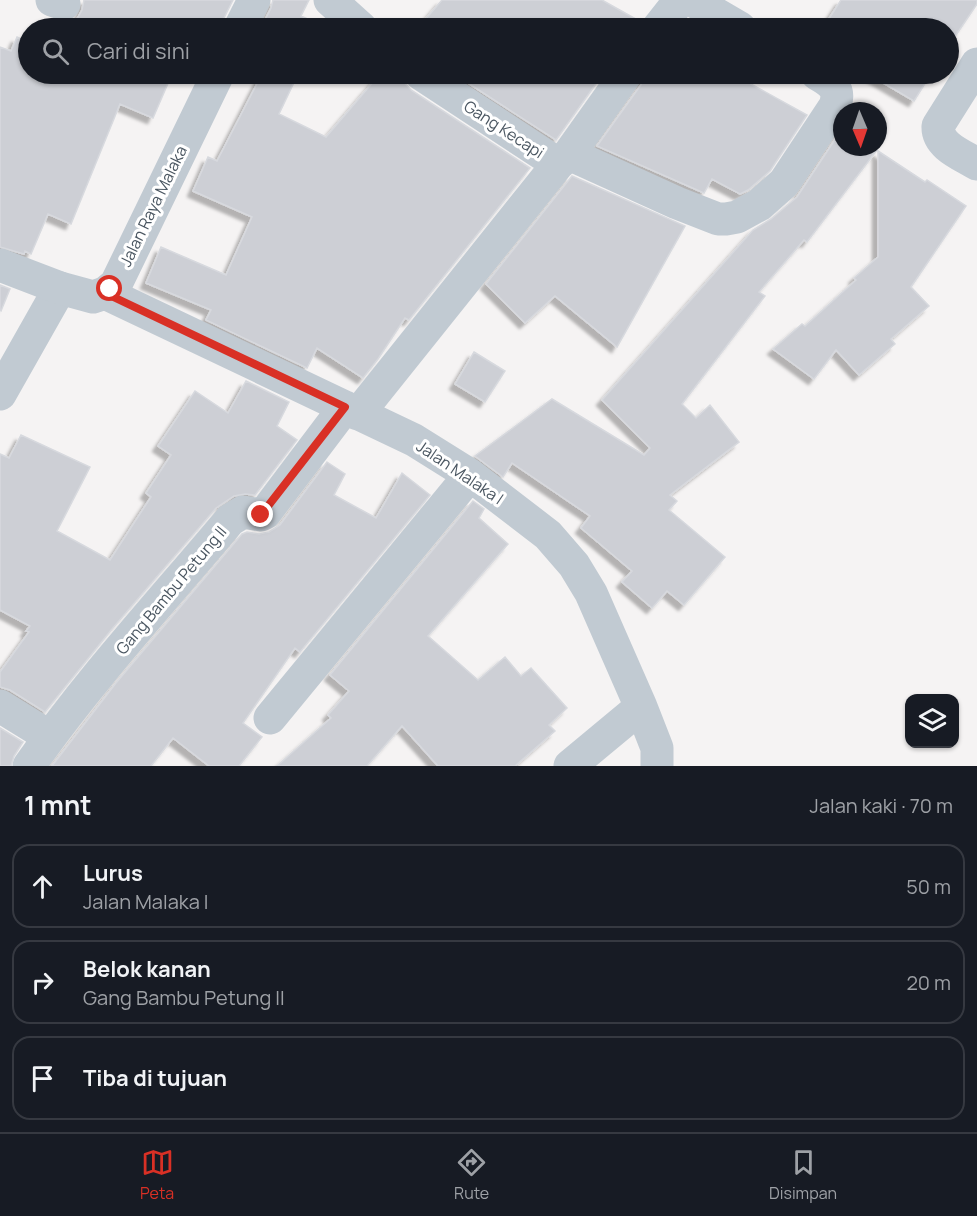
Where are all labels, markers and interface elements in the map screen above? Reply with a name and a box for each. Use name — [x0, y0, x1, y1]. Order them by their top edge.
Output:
search box — [18, 18, 959, 84]
icon: search — [39, 35, 72, 68]
text: Cari di sini — [87, 36, 190, 66]
street label: Gang Kecapi — [460, 95, 548, 163]
north arrow — [833, 102, 887, 156]
street label: Jalan Raya Malaka — [114, 142, 192, 270]
route start — [96, 275, 122, 301]
street label: Jalan Malaka I — [412, 435, 508, 509]
route end — [247, 501, 273, 527]
street label: Gang Bambu Petung II — [111, 521, 231, 659]
map controls — [905, 694, 959, 748]
button: layers — [905, 694, 959, 748]
text: 1 mnt — [24, 787, 91, 823]
text: Jalan kaki · 70 m — [810, 792, 953, 819]
text: Lurus — [83, 858, 143, 888]
icon: ahead — [26, 870, 59, 903]
text: 50 m — [906, 873, 951, 900]
text: Jalan Malaka I — [83, 888, 208, 915]
text: Belok kanan — [83, 954, 211, 984]
icon: right — [26, 966, 59, 999]
text: 20 m — [906, 969, 951, 996]
text: Gang Bambu Petung II — [83, 984, 285, 1011]
icon: arrive — [26, 1062, 59, 1095]
text: Tiba di tujuan — [83, 1063, 227, 1093]
tab: Peta — [140, 1146, 174, 1204]
tab: Rute — [454, 1146, 489, 1204]
tab: Disimpan — [769, 1146, 837, 1204]

